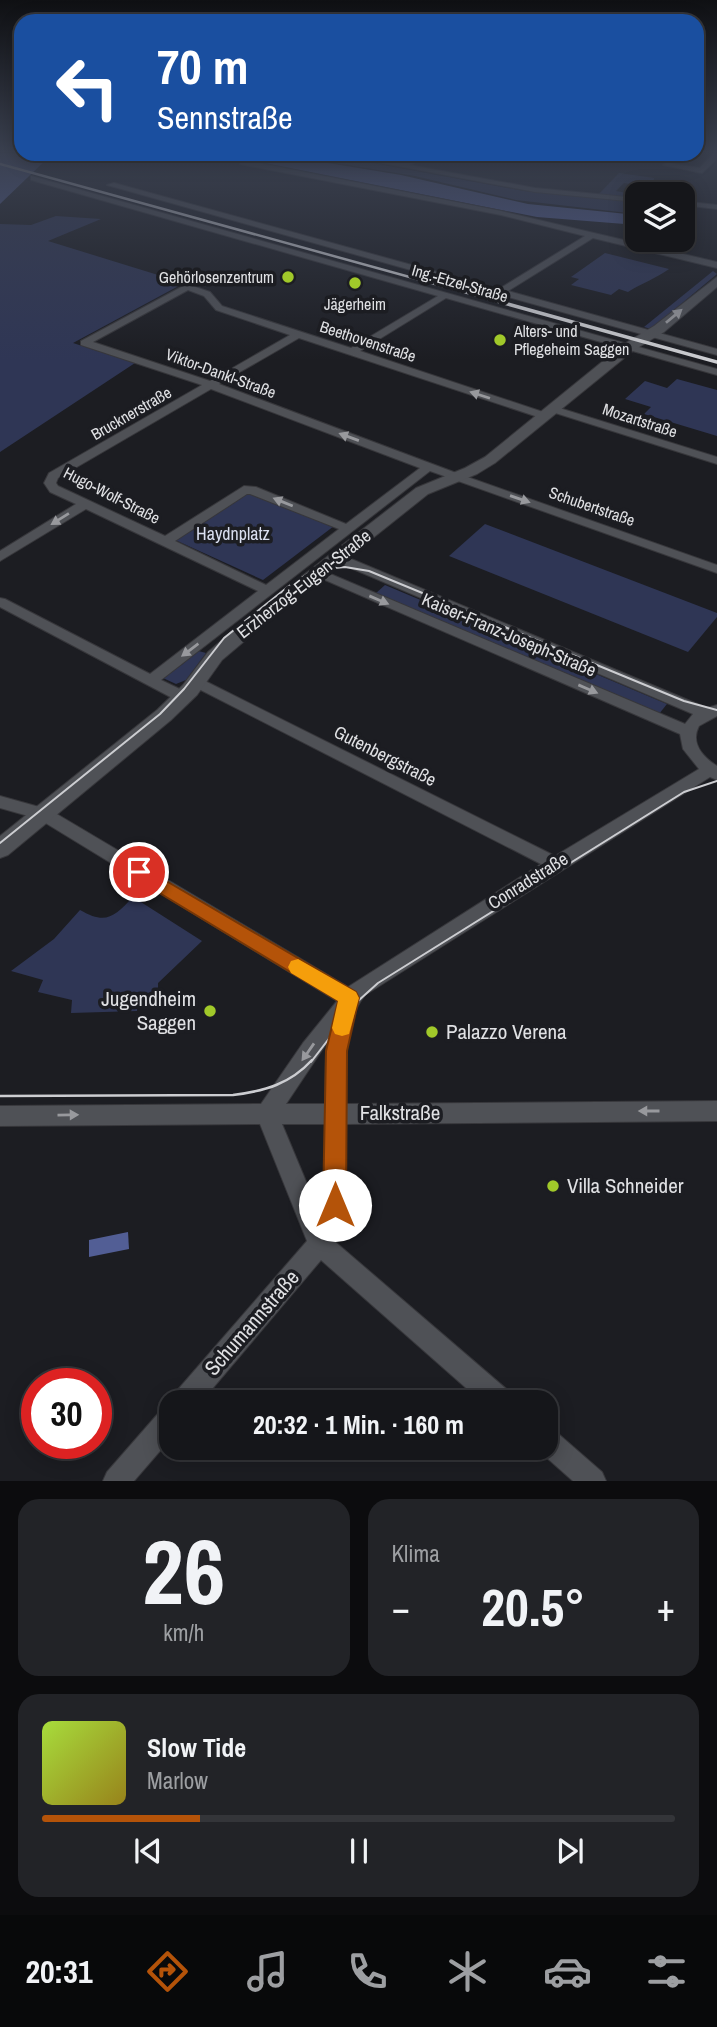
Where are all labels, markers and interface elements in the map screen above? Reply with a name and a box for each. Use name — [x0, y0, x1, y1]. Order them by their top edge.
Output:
text: 70 m — [157, 33, 249, 99]
icon: left — [42, 42, 133, 133]
text: Sennstraße — [157, 96, 293, 139]
map controls — [625, 182, 695, 252]
button: layers — [625, 182, 695, 252]
street label: Ing.-Etzel-Straße — [409, 259, 511, 307]
place label: Gehörlosenzentrum — [159, 266, 274, 288]
marker: Gehörlosenzentrum — [280, 269, 296, 285]
marker: Jägerheim — [347, 275, 363, 291]
place label: Jägerheim — [324, 293, 386, 315]
one-way arrow — [666, 309, 683, 324]
street label: Beethovenstraße — [317, 315, 419, 367]
place label: Alters- und Pflegeheim Saggen — [513, 320, 629, 360]
marker: Alters- und Pflegeheim Saggen — [492, 332, 508, 348]
street label: Viktor-Dankl-Straße — [163, 343, 279, 403]
street label: Brucknerstraße — [87, 381, 175, 445]
one-way arrow — [469, 389, 490, 399]
street label: Mozartstraße — [600, 398, 680, 442]
one-way arrow — [338, 431, 359, 442]
street label: Hugo-Wolf-Straße — [60, 461, 164, 529]
street label: Schubertstraße — [546, 481, 638, 531]
one-way arrow — [509, 494, 530, 505]
one-way arrow — [272, 497, 293, 508]
one-way arrow — [50, 513, 69, 526]
park label: Haydnplatz — [196, 521, 270, 546]
street label: Erzherzog-Eugen-Straße — [231, 523, 376, 644]
street label: Kaiser-Franz-Joseph-Straße — [418, 586, 600, 683]
one-way arrow — [369, 594, 389, 606]
one-way arrow — [181, 643, 199, 657]
one-way arrow — [578, 684, 599, 695]
street label: Gutenbergstraße — [330, 719, 441, 792]
pin — [109, 842, 169, 902]
street label: Conradstraße — [483, 846, 573, 915]
icon: arrive — [120, 853, 158, 891]
place label: Jugendheim Saggen — [101, 984, 196, 1037]
marker: Jugendheim Saggen — [202, 1003, 218, 1019]
place label: Palazzo Verena — [446, 1017, 567, 1046]
marker: Palazzo Verena — [424, 1024, 440, 1040]
one-way arrow — [301, 1043, 315, 1061]
street label: Falkstraße — [360, 1098, 440, 1127]
one-way arrow — [638, 1105, 660, 1117]
one-way arrow — [57, 1110, 79, 1121]
position arrow — [298, 1168, 372, 1242]
place label: Villa Schneider — [567, 1171, 684, 1200]
marker: Villa Schneider — [545, 1178, 561, 1194]
street label: Schumannstraße — [198, 1264, 306, 1382]
speed limit sign: 30 — [21, 1368, 112, 1459]
text: 20:32 · 1 Min. · 160 m — [253, 1407, 464, 1442]
text: 26 — [142, 1510, 225, 1632]
text: Klima — [392, 1538, 440, 1569]
text: 20.5° — [481, 1572, 585, 1642]
text: − — [392, 1582, 410, 1633]
text: + — [657, 1582, 675, 1633]
text: km/h — [163, 1617, 204, 1648]
text: Slow Tide — [147, 1730, 246, 1765]
text: Marlow — [147, 1765, 208, 1796]
icon: previous — [129, 1832, 167, 1870]
icon: pause — [340, 1832, 378, 1870]
icon: next — [551, 1832, 589, 1870]
icon: directions — [143, 1947, 192, 1996]
icon: music — [243, 1947, 292, 1996]
icon: phone — [343, 1947, 392, 1996]
icon: climate — [443, 1947, 492, 1996]
icon: car — [543, 1947, 592, 1996]
icon: filters — [642, 1947, 691, 1996]
text: 20:31 — [25, 1950, 93, 1993]

